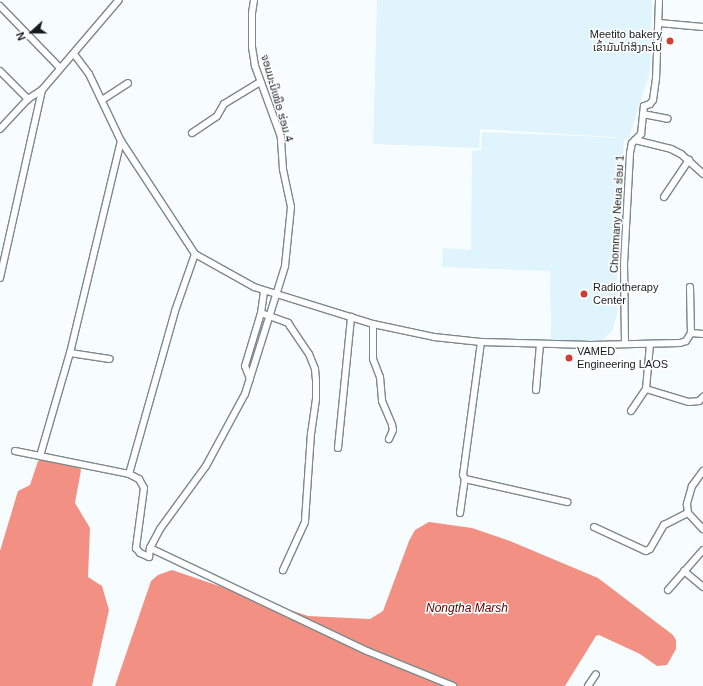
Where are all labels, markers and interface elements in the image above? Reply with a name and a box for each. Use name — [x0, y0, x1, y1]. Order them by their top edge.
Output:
north arrow — [12, 12, 52, 52]
place label: Meetito bakery ເຂົ້າມັນໄກ່ສິງກະໂປ — [590, 28, 662, 54]
text: N — [14, 30, 28, 42]
marker: Meetito bakery ເຂົ້າມັນໄກ່ສິງກະໂປ — [665, 36, 675, 46]
street label: ຈອມມະນີເໜືອ ຮ່ອມ 4 — [258, 53, 296, 143]
street label: Chommany Neua ຮ່ອມ 1 — [607, 155, 627, 273]
place label: Radiotherapy Center — [593, 281, 658, 307]
marker: Radiotherapy Center — [578, 288, 590, 300]
place label: VAMED Engineering LAOS — [577, 345, 668, 371]
marker: VAMED Engineering LAOS — [564, 353, 574, 363]
water label: Nongtha Marsh — [426, 602, 508, 616]

